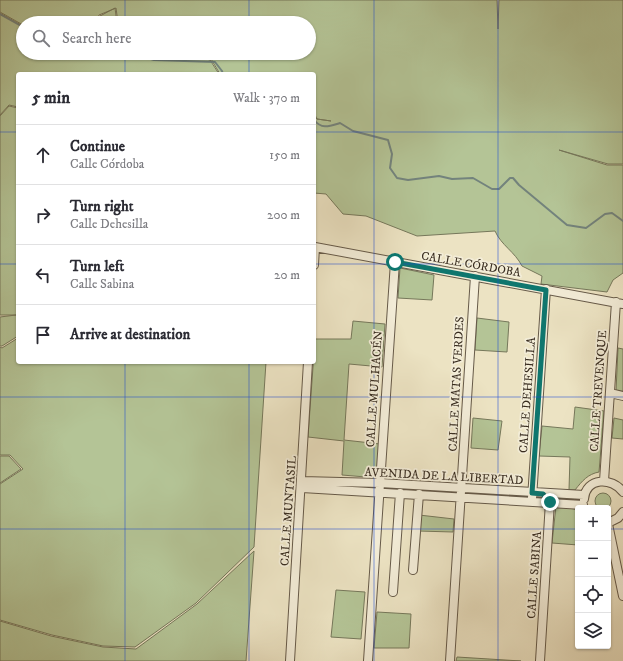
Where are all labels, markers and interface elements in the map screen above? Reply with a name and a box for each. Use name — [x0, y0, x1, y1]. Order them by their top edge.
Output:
search box — [16, 16, 316, 60]
icon: search — [30, 27, 52, 49]
text: Search here — [62, 29, 131, 48]
text: 5 min — [32, 87, 70, 109]
text: Walk · 370 m — [233, 90, 300, 106]
text: Continue — [70, 137, 125, 156]
icon: ahead — [32, 144, 54, 166]
text: 150 m — [269, 147, 300, 163]
text: Calle Córdoba — [70, 156, 144, 172]
text: Turn right — [70, 197, 133, 216]
icon: right — [32, 204, 54, 226]
text: 200 m — [267, 207, 300, 223]
text: Calle Dehesilla — [70, 216, 148, 232]
street label: CALLE CÓRDOBA — [420, 248, 522, 281]
route start — [386, 253, 404, 271]
text: Turn left — [70, 257, 124, 276]
icon: left — [32, 264, 54, 286]
text: 20 m — [274, 267, 300, 283]
text: Calle Sabina — [70, 276, 134, 292]
street label: CALLE MATAS VERDES — [445, 316, 468, 452]
icon: arrive — [32, 324, 54, 346]
text: Arrive at destination — [70, 325, 190, 344]
street label: CALLE TREVENQUE — [587, 329, 610, 452]
street label: CALLE MULHACÉN — [363, 330, 386, 448]
street label: CALLE DEHESILLA — [516, 336, 539, 454]
street label: CALLE MUNTASIL — [277, 455, 300, 567]
street label: AVENIDA DE LA LIBERTAD — [364, 465, 524, 488]
route end — [541, 493, 559, 511]
map controls — [575, 505, 611, 649]
button: + — [575, 505, 611, 541]
street label: CALLE SABINA — [524, 530, 545, 619]
button: − — [575, 541, 611, 577]
button: locate — [575, 577, 611, 613]
button: layers — [575, 613, 611, 649]

